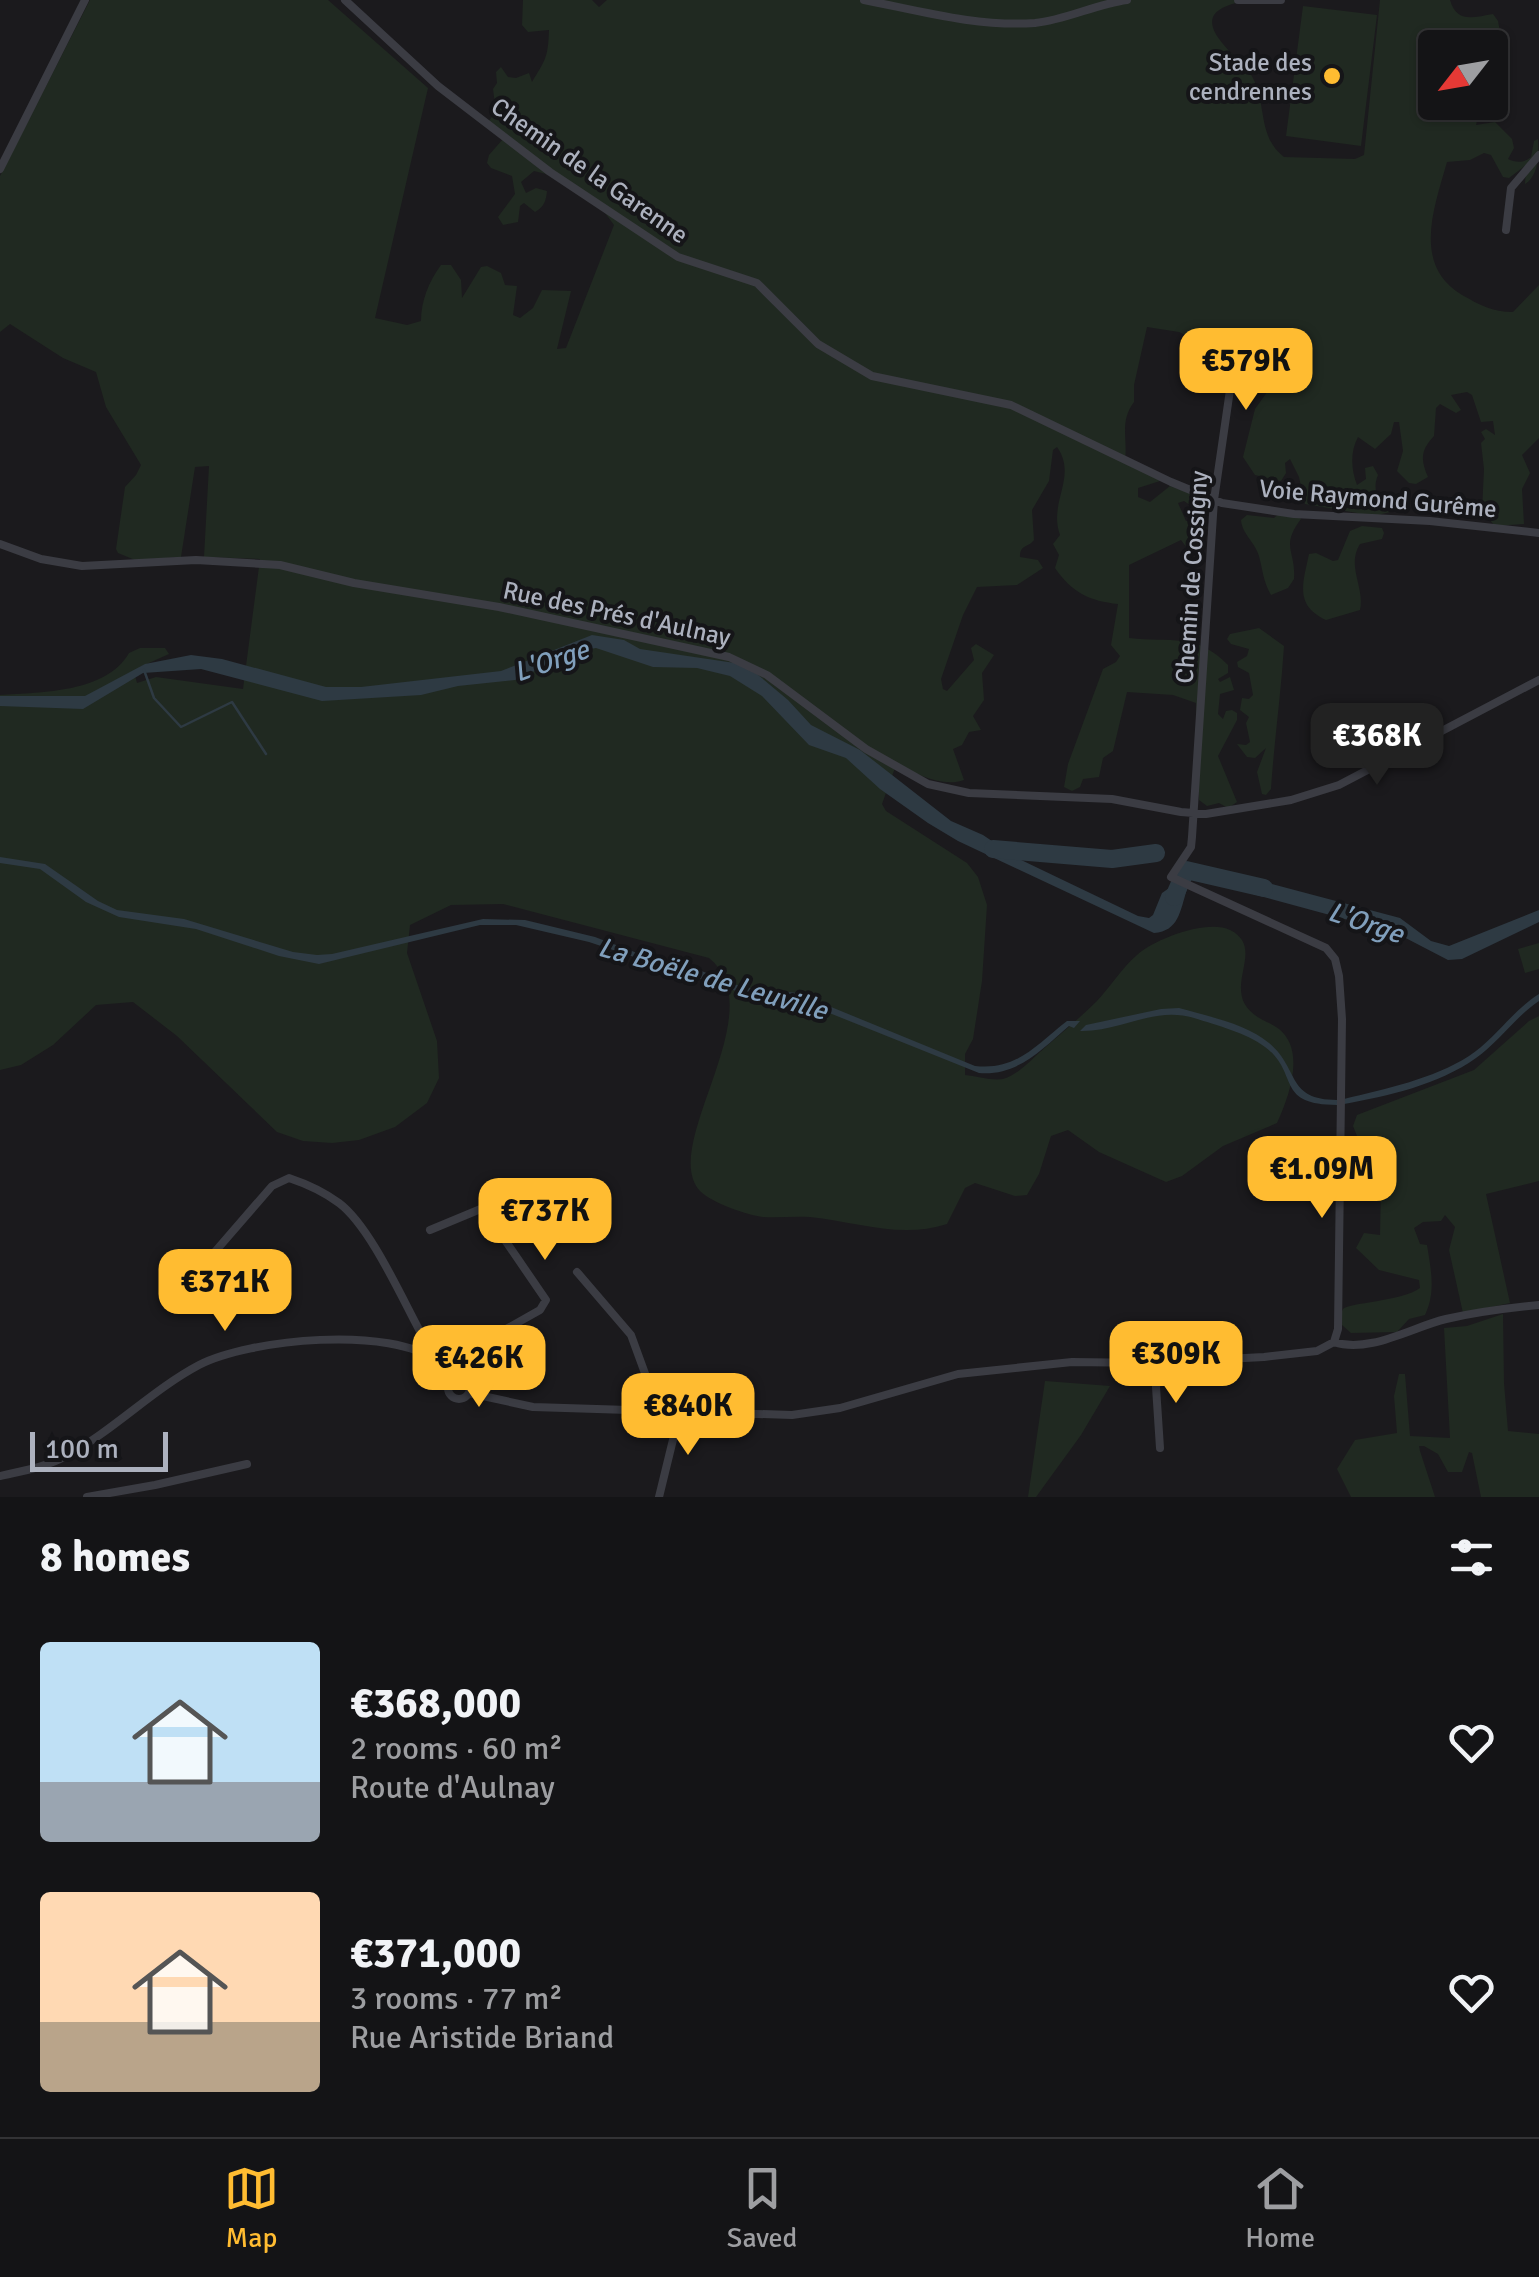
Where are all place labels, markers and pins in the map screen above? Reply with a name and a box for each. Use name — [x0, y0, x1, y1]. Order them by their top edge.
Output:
place label: Stade des cendrennes — [1189, 47, 1312, 107]
marker: Stade des cendrennes — [1321, 65, 1343, 87]
pin: €579K — [1176, 328, 1316, 413]
pin: €368K — [1307, 703, 1447, 788]
pin: €1.09M — [1241, 1136, 1403, 1221]
pin: €737K — [475, 1178, 615, 1263]
pin: €371K — [155, 1249, 295, 1334]
pin: €309K — [1106, 1321, 1246, 1406]
pin: €426K — [409, 1325, 549, 1410]
pin: €840K — [618, 1373, 758, 1458]

